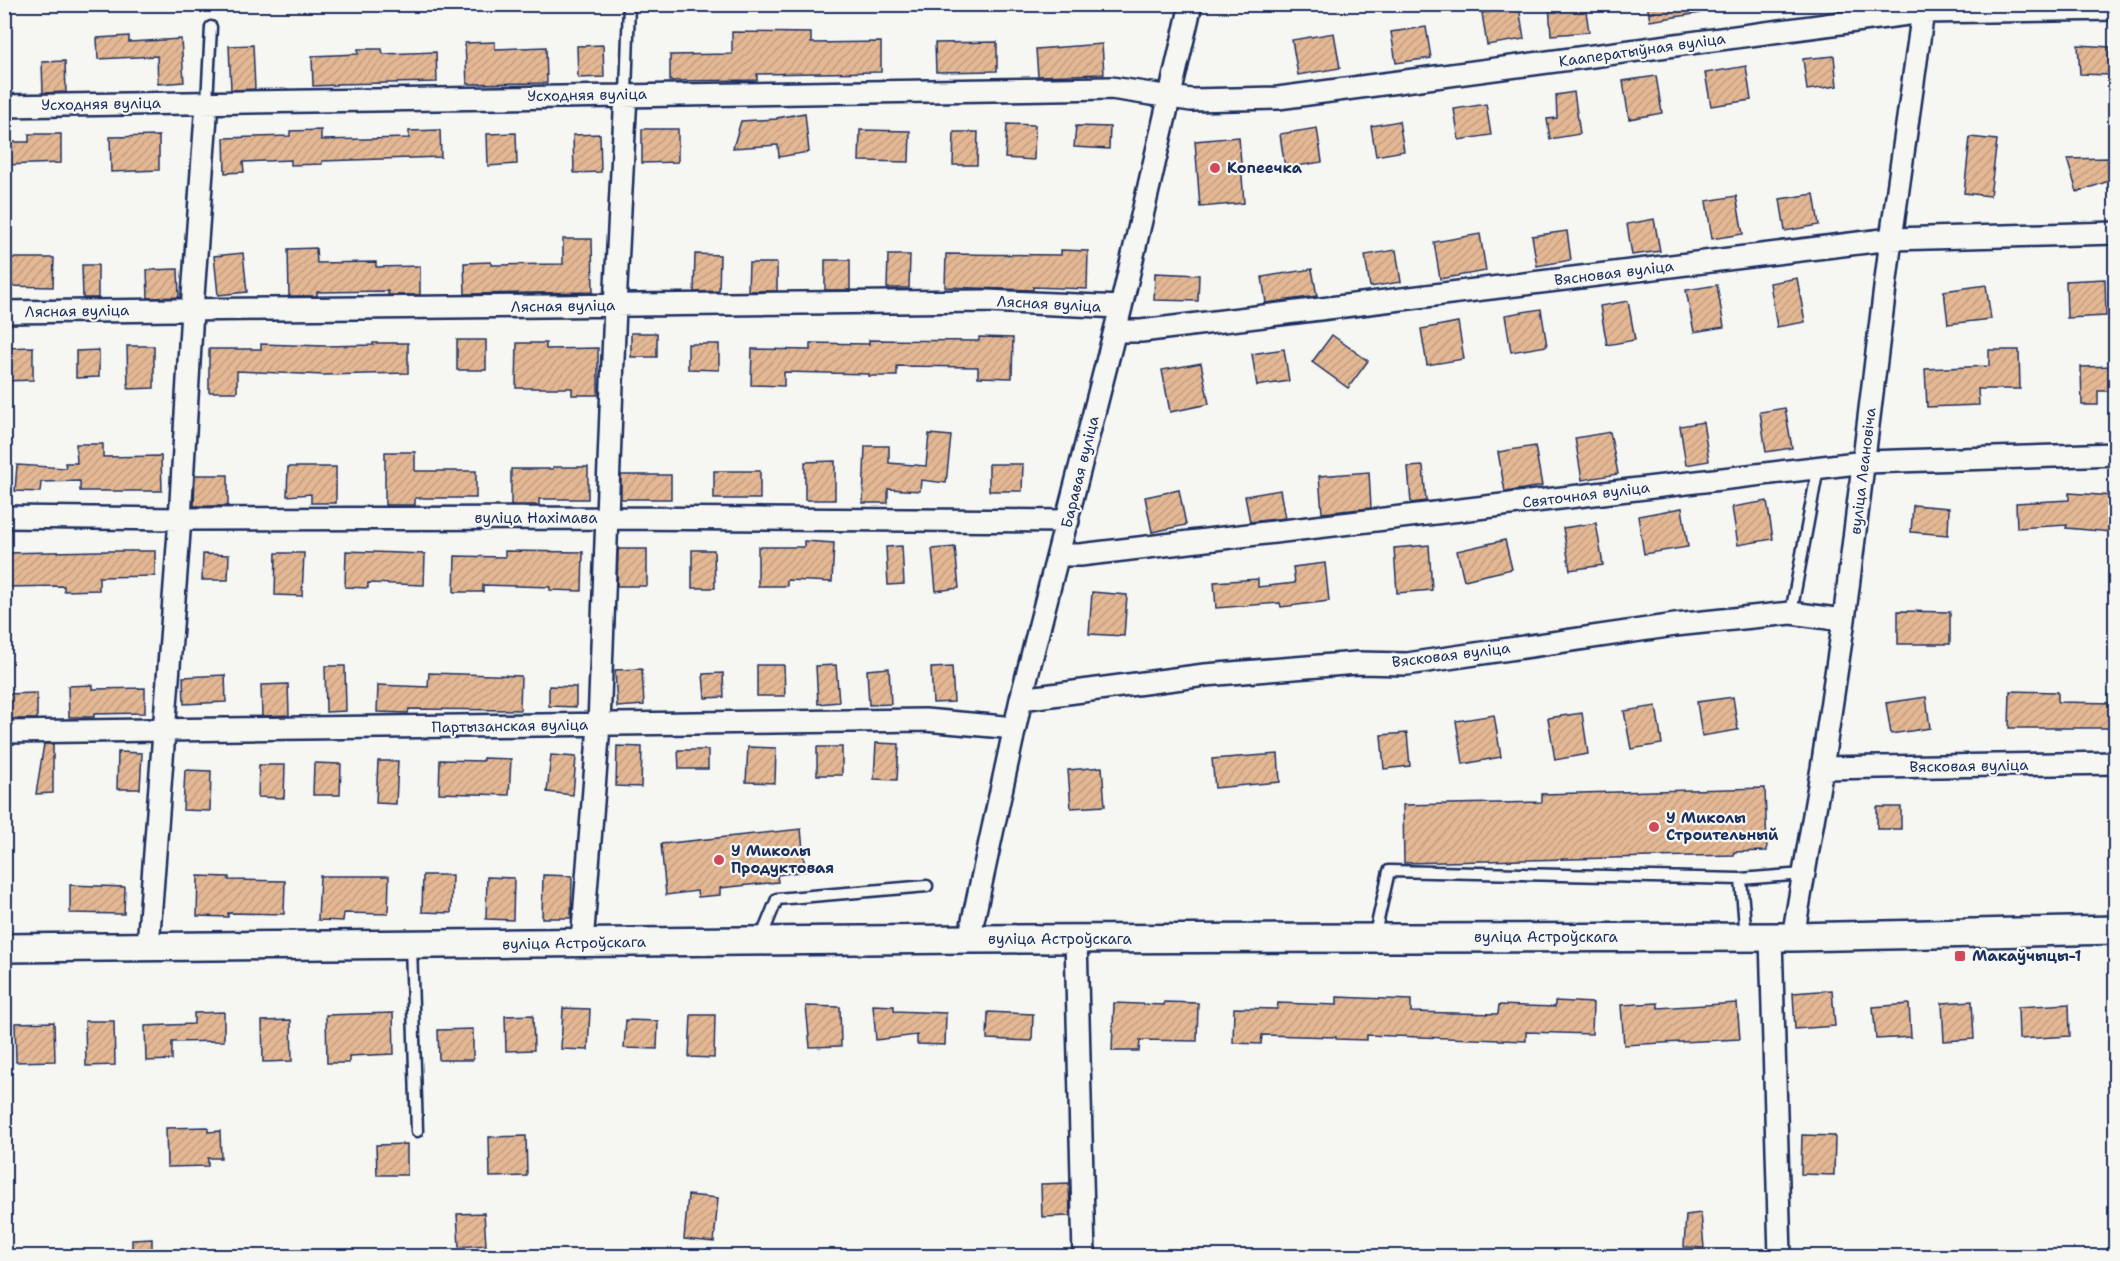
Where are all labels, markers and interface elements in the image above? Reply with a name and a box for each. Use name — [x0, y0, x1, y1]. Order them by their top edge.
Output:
street label: Кааператыўная вуліца — [1557, 28, 1727, 72]
street label: Усходняя вуліца — [527, 84, 648, 106]
street label: Усходняя вуліца — [41, 93, 162, 115]
place label: Копеечка — [1227, 158, 1303, 178]
marker: Копеечка — [1208, 161, 1222, 175]
street label: Вясновая вуліца — [1553, 256, 1676, 290]
street label: Лясная вуліца — [996, 291, 1102, 317]
street label: Лясная вуліца — [511, 295, 616, 317]
street label: Лясная вуліца — [25, 300, 130, 322]
street label: вуліца Леановіча — [1845, 406, 1881, 536]
street label: Баравая вуліца — [1056, 413, 1104, 530]
street label: Святочная вуліца — [1521, 477, 1651, 513]
street label: вуліца Нахімава — [474, 508, 598, 528]
street label: Вясковая вуліца — [1391, 638, 1512, 672]
street label: Партызанская вуліца — [432, 715, 589, 737]
street label: Вясковая вуліца — [1909, 755, 2029, 777]
place label: У Миколы Строительный — [1666, 808, 1779, 845]
marker: У Миколы Строительный — [1647, 820, 1661, 834]
place label: У Миколы Продуктовая — [731, 841, 834, 878]
marker: У Миколы Продуктовая — [712, 853, 726, 867]
street label: вуліца Астроўскага — [1474, 927, 1619, 947]
street label: вуліца Астроўскага — [988, 929, 1133, 949]
street label: вуліца Астроўскага — [502, 932, 647, 954]
place label: Макаўчыцы-1 — [1972, 946, 2081, 966]
marker: Макаўчыцы-1 — [1953, 949, 1967, 963]

